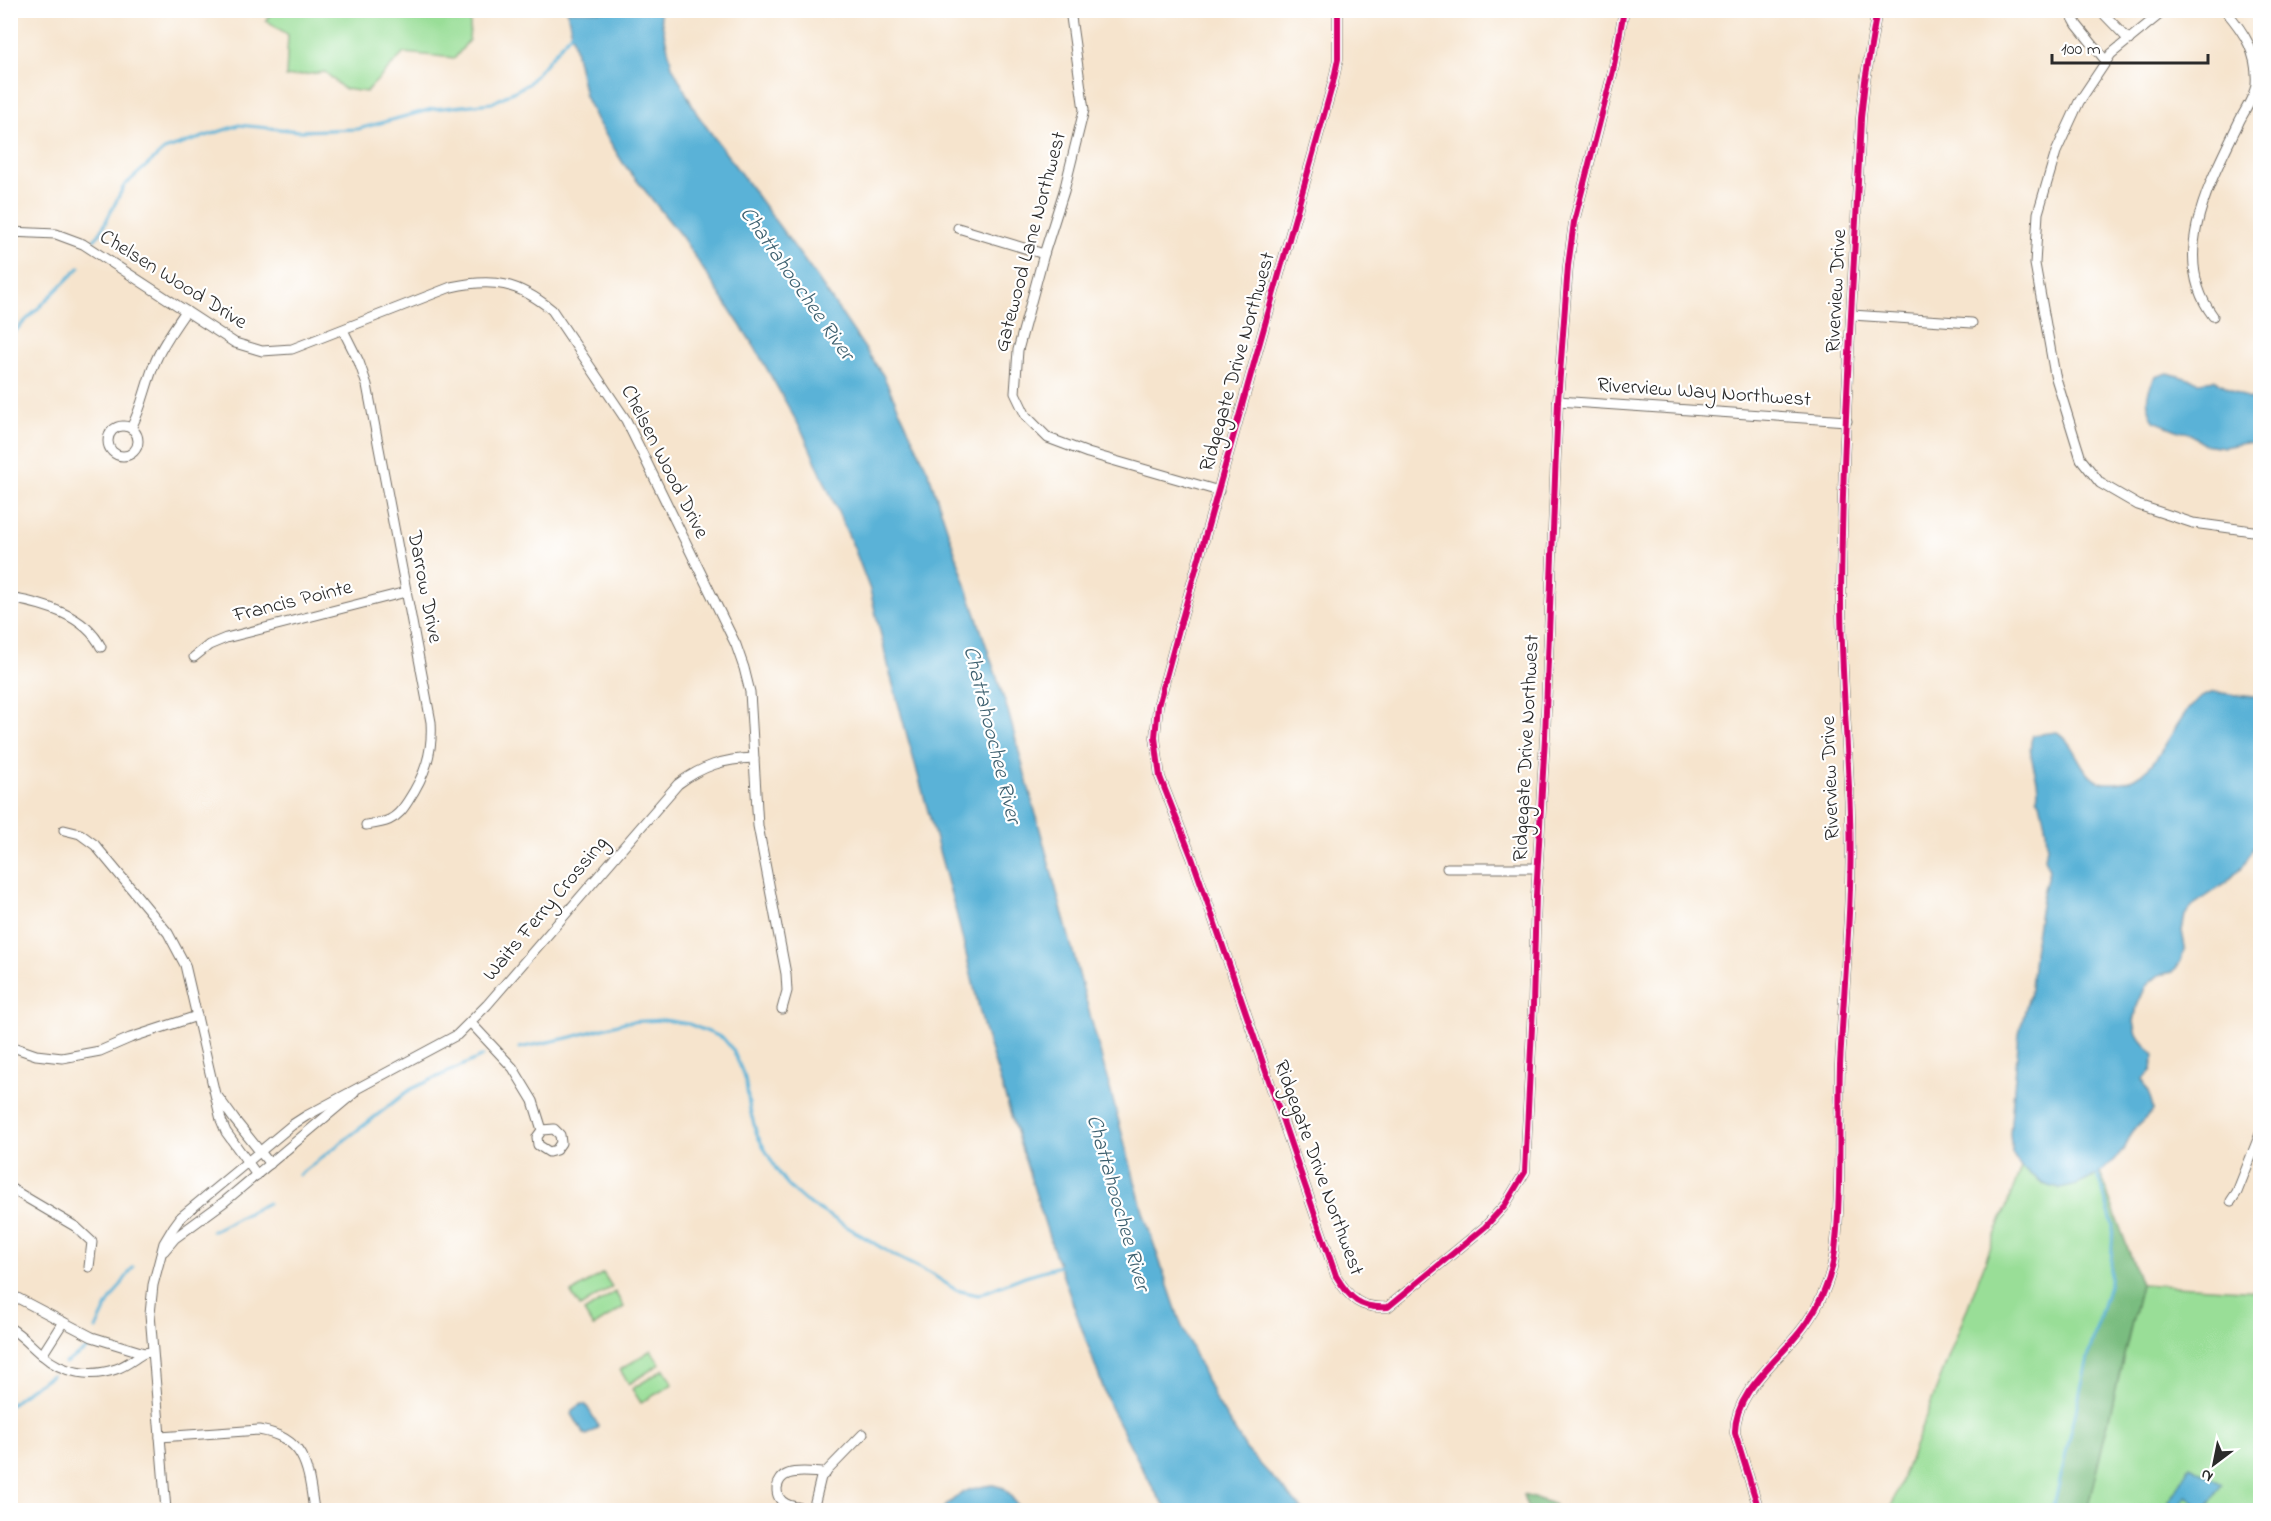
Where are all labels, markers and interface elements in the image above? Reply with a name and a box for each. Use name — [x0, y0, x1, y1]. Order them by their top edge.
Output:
scale bar — [2052, 27, 2208, 65]
text: 100 m — [2061, 37, 2101, 63]
street label: Gatewood Lane Northwest — [987, 128, 1075, 356]
water label: Chattahoochee River — [731, 200, 863, 370]
street label: Chelsen Wood Drive — [93, 222, 253, 338]
street label: Riverview Drive — [1819, 228, 1855, 354]
street label: Ridgegate Drive Northwest — [1192, 249, 1286, 476]
street label: Riverview Way Northwest — [1596, 371, 1812, 417]
street label: Chelsen Wood Drive — [612, 380, 716, 545]
street label: Darrow Drive — [398, 527, 450, 646]
street label: Francis Pointe — [229, 573, 356, 632]
street label: Ridgegate Drive Northwest — [1506, 634, 1550, 862]
water label: Chattahoochee River — [953, 643, 1029, 830]
street label: Riverview Drive — [1814, 715, 1848, 841]
street label: Waits Ferry Crossing — [476, 830, 617, 989]
street label: Ridgegate Drive Northwest — [1263, 1056, 1371, 1281]
water label: Chattahoochee River — [1077, 1111, 1158, 1298]
north arrow — [2184, 1434, 2244, 1494]
text: N — [2196, 1462, 2218, 1488]

